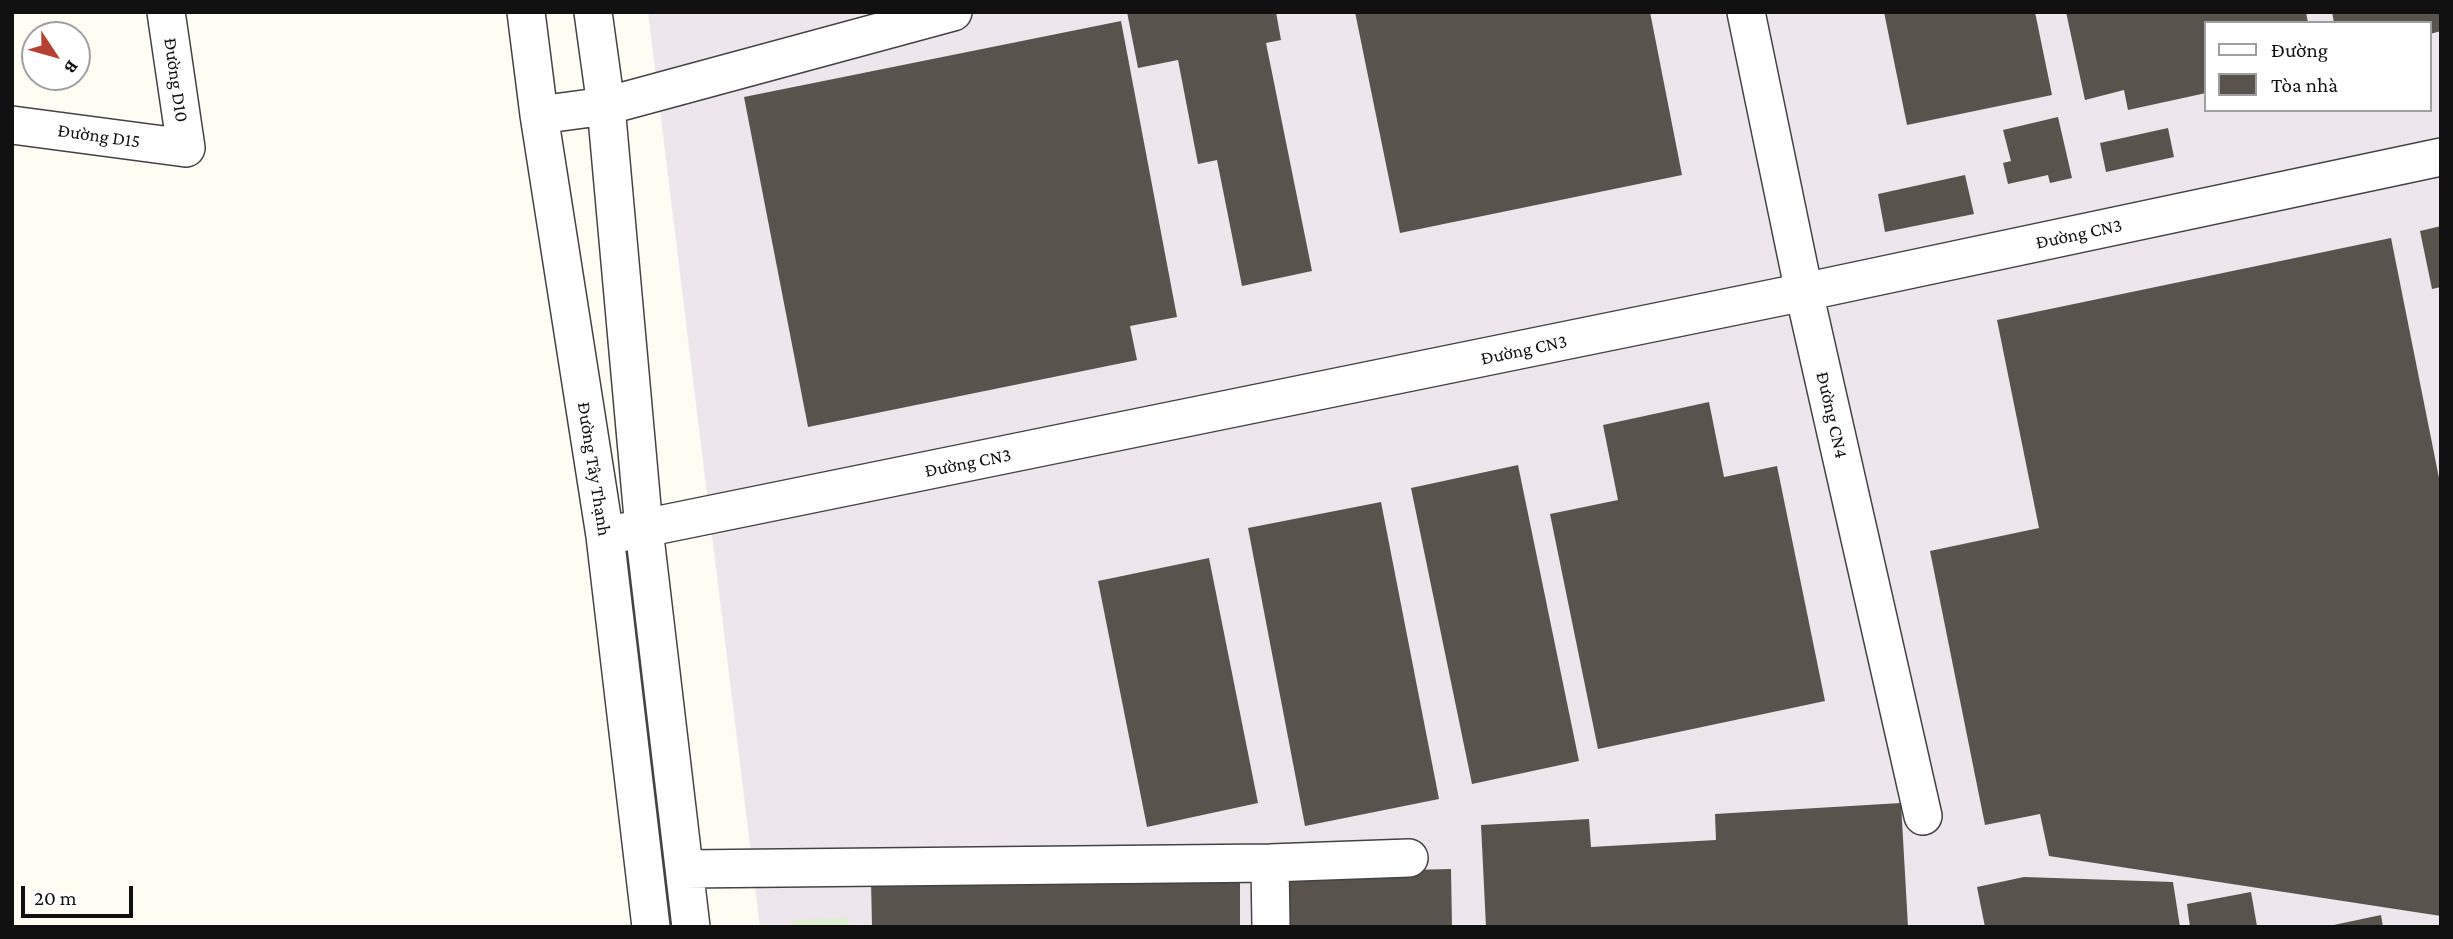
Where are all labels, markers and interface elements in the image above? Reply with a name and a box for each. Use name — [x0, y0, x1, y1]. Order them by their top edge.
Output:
north arrow — [21, 21, 91, 91]
legend — [2204, 21, 2432, 112]
street label: Đường D10 — [159, 36, 193, 124]
text: Đường — [2271, 38, 2328, 62]
text: B — [60, 57, 84, 78]
text: Tòa nhà — [2271, 73, 2338, 97]
street label: Đường D15 — [56, 119, 142, 153]
street label: Đường CN3 — [2034, 214, 2124, 254]
street label: Đường CN3 — [1479, 330, 1569, 370]
street label: Đường CN4 — [1811, 369, 1853, 461]
street label: Đường Tây Thạnh — [572, 400, 616, 538]
street label: Đường CN3 — [923, 443, 1013, 483]
scale bar — [24, 872, 136, 916]
text: 20 m — [34, 886, 77, 910]

